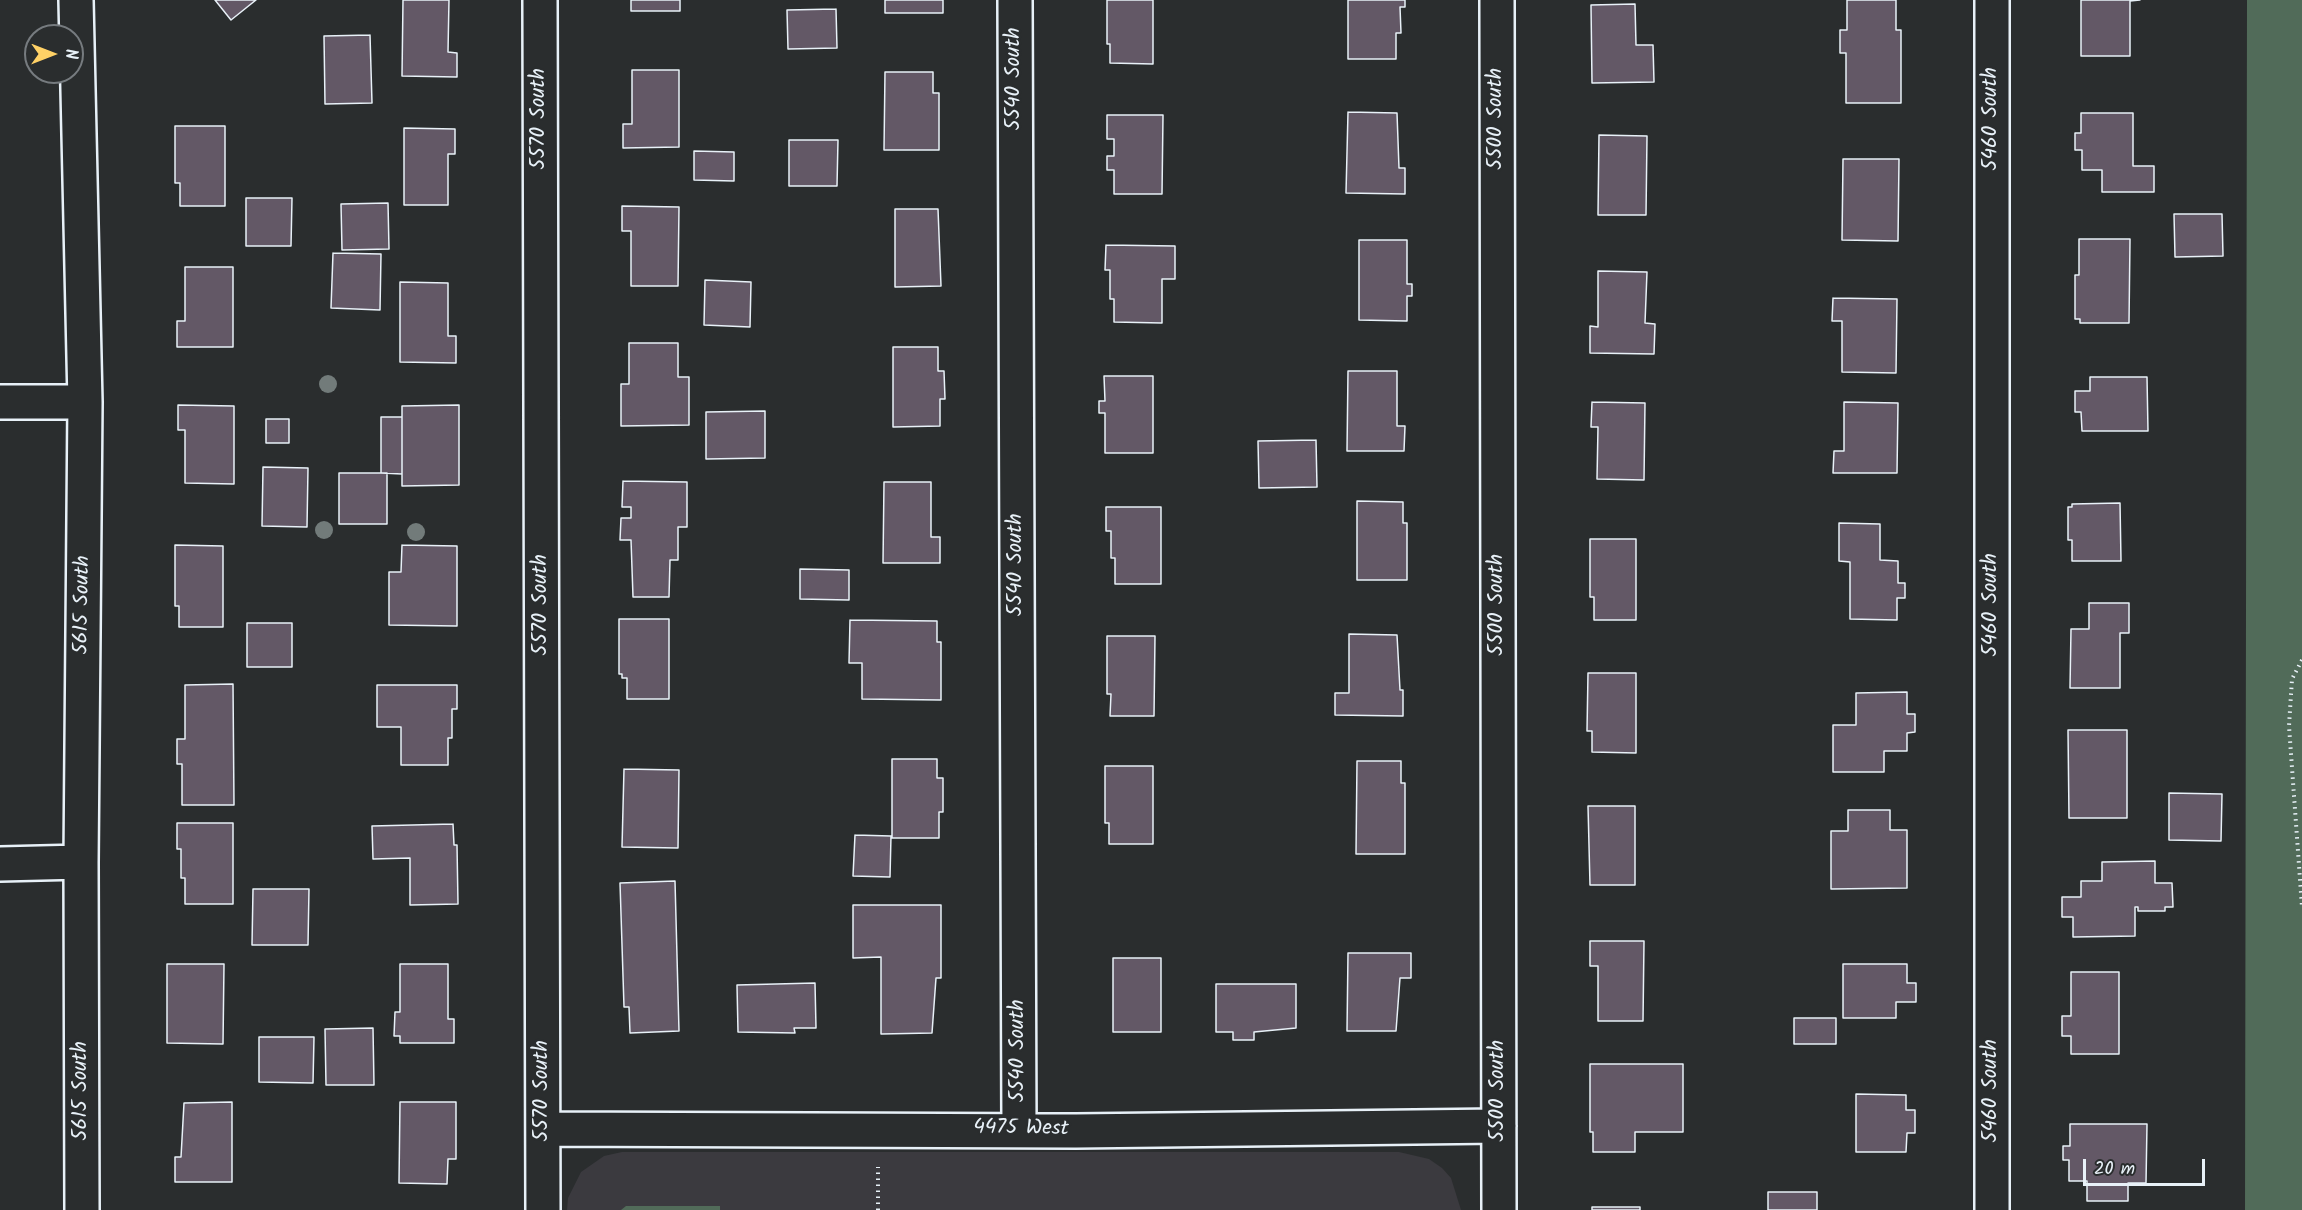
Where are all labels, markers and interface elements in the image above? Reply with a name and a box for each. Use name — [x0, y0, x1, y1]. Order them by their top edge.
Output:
north arrow — [24, 24, 84, 84]
street label: 5540 South — [1002, 27, 1028, 131]
text: N — [58, 49, 83, 59]
street label: 5460 South — [1979, 67, 2005, 171]
street label: 5570 South — [527, 68, 553, 170]
street label: 5500 South — [1484, 68, 1510, 170]
street label: 5540 South — [1004, 513, 1030, 617]
street label: 5460 South — [1979, 553, 2005, 657]
street label: 5570 South — [529, 554, 555, 656]
street label: 5500 South — [1485, 554, 1511, 656]
street label: 5615 South — [71, 555, 97, 655]
street label: 5540 South — [1006, 999, 1032, 1103]
street label: 5460 South — [1979, 1039, 2005, 1143]
street label: 5570 South — [530, 1040, 556, 1142]
street label: 5500 South — [1486, 1040, 1512, 1142]
street label: 5615 South — [69, 1041, 95, 1141]
street label: 4475 West — [973, 1117, 1069, 1143]
scale bar — [2086, 1147, 2208, 1185]
text: 20 m — [2094, 1155, 2135, 1184]

